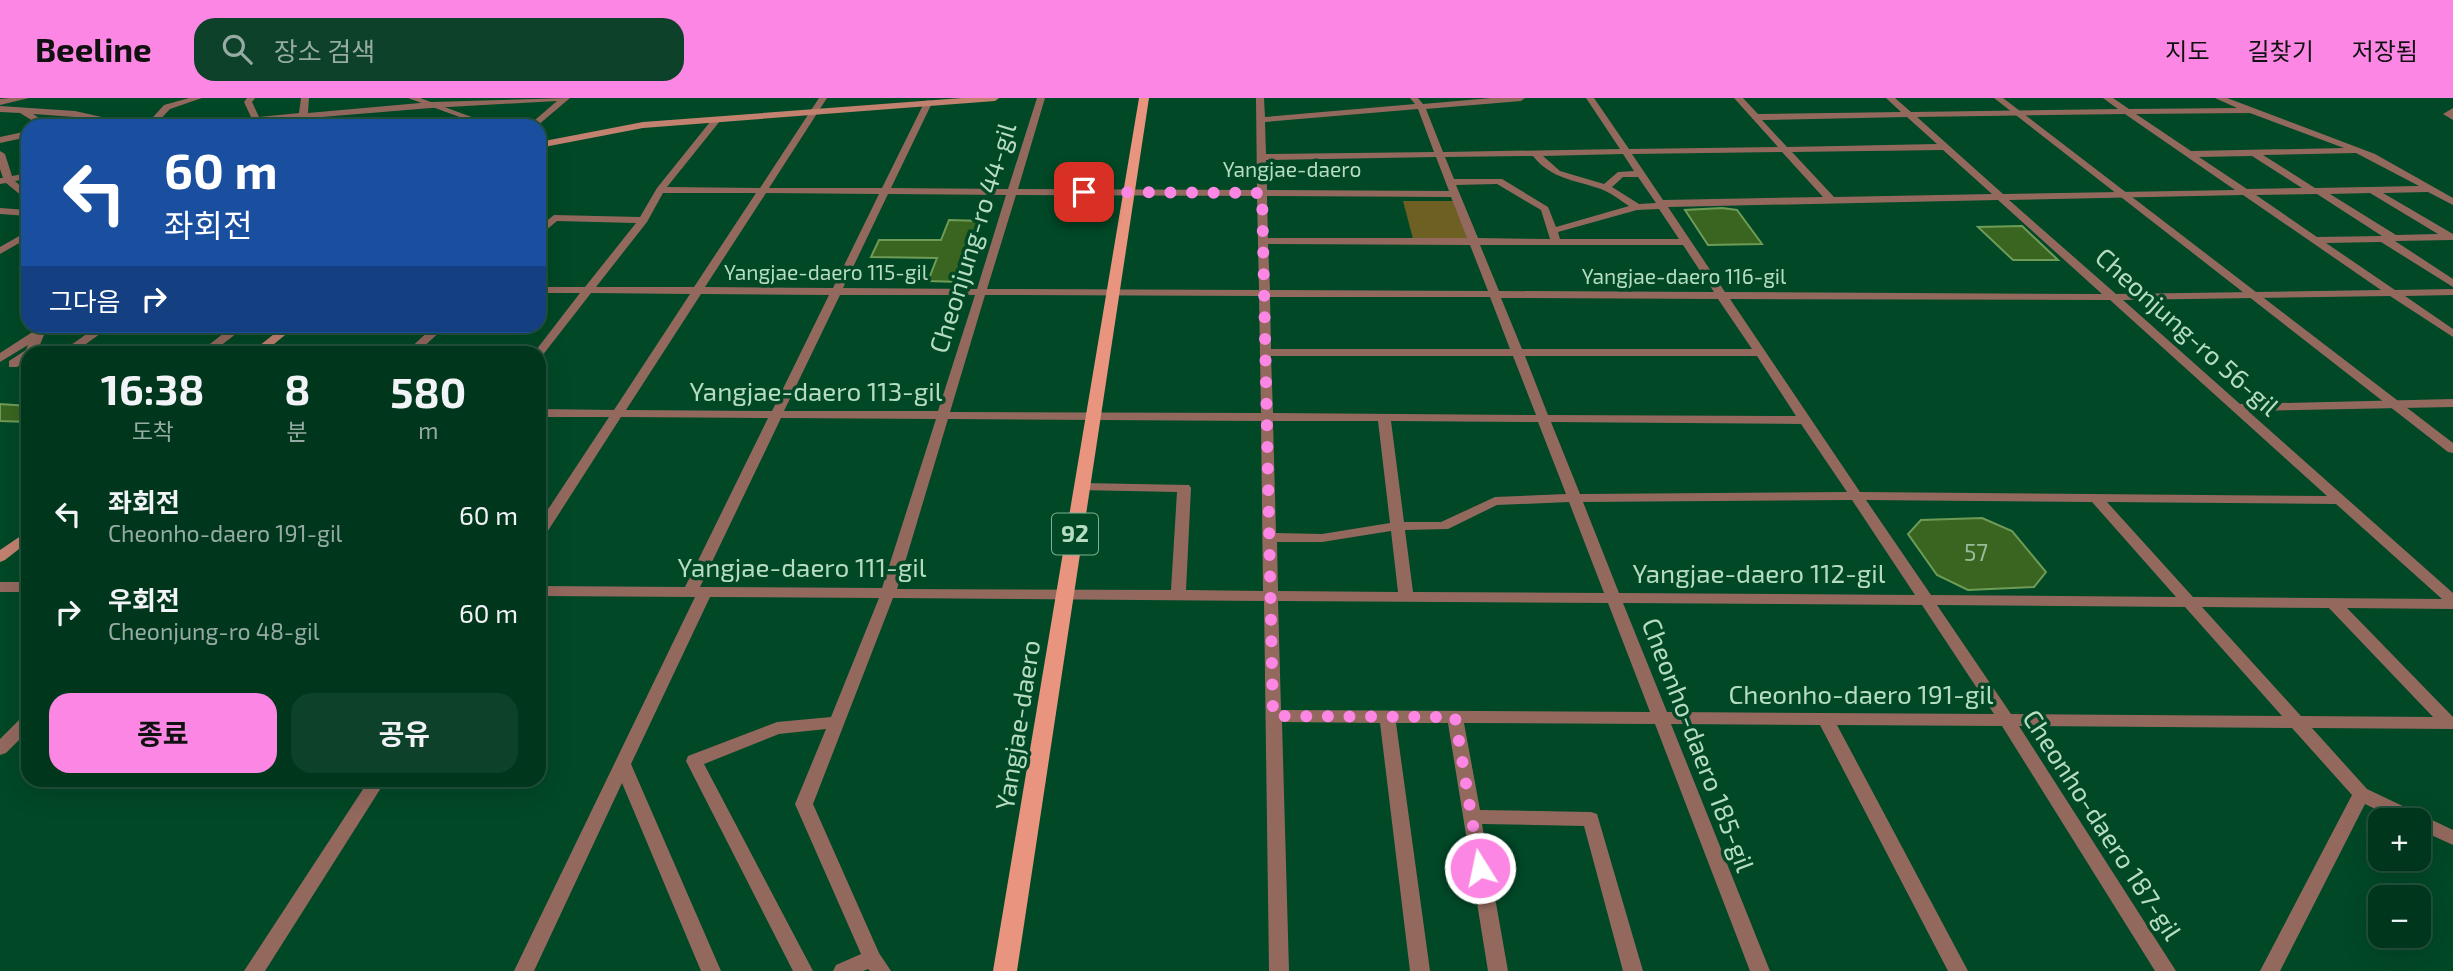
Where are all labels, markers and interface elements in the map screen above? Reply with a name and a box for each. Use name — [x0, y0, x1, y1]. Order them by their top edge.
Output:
search box — [194, 18, 684, 81]
text: Beeline — [35, 29, 152, 69]
icon: search — [218, 30, 256, 68]
text: 장소 검색 — [274, 35, 375, 66]
text: 지도 — [2165, 36, 2210, 65]
text: 길찾기 — [2248, 36, 2314, 65]
text: 저장됨 — [2352, 36, 2418, 65]
street label: Cheonjung-ro 44-gil — [922, 118, 1021, 357]
text: 60 m — [164, 140, 278, 199]
icon: left — [49, 147, 140, 238]
street label: Yangjae-daero — [1223, 156, 1361, 182]
pin — [1054, 162, 1114, 222]
icon: arrive — [1065, 173, 1103, 211]
text: 좌회전 — [164, 205, 252, 243]
street label: Cheonjung-ro 56-gil — [2090, 240, 2286, 422]
street label: Yangjae-daero 115-gil — [724, 259, 929, 285]
street label: Yangjae-daero 116-gil — [1582, 263, 1787, 289]
icon: right — [135, 280, 173, 318]
text: 그다음 — [49, 285, 121, 316]
text: 16:38 — [101, 363, 205, 413]
text: 8 — [284, 363, 311, 413]
text: 580 — [390, 366, 466, 416]
street label: Yangjae-daero 113-gil — [690, 375, 943, 406]
text: m — [418, 416, 438, 444]
text: 도착 — [132, 417, 174, 445]
text: 분 — [287, 417, 308, 445]
text: 좌회전 — [108, 486, 180, 517]
icon: left — [49, 495, 87, 533]
text: 60 m — [459, 499, 518, 530]
road number: 92 — [1052, 514, 1098, 554]
text: Cheonho-daero 191-gil — [108, 519, 342, 547]
house number: 57 — [1964, 538, 1988, 566]
street label: Yangjae-daero 111-gil — [678, 551, 927, 582]
street label: Yangjae-daero 112-gil — [1632, 557, 1886, 588]
text: 우회전 — [108, 584, 180, 615]
icon: right — [49, 593, 87, 631]
text: 60 m — [459, 597, 518, 628]
street label: Cheonho-daero 185-gil — [1637, 613, 1762, 876]
text: Cheonjung-ro 48-gil — [108, 617, 320, 645]
street label: Yangjae-daero — [988, 638, 1045, 812]
street label: Cheonho-daero 191-gil — [1728, 678, 1994, 709]
button: 종료 — [49, 693, 277, 773]
button: 공유 — [291, 693, 518, 773]
street label: Cheonho-daero 187-gil — [2017, 703, 2189, 945]
map controls — [2368, 808, 2431, 948]
button: + — [2368, 808, 2431, 871]
position arrow — [1443, 831, 1517, 905]
button: − — [2368, 885, 2431, 948]

